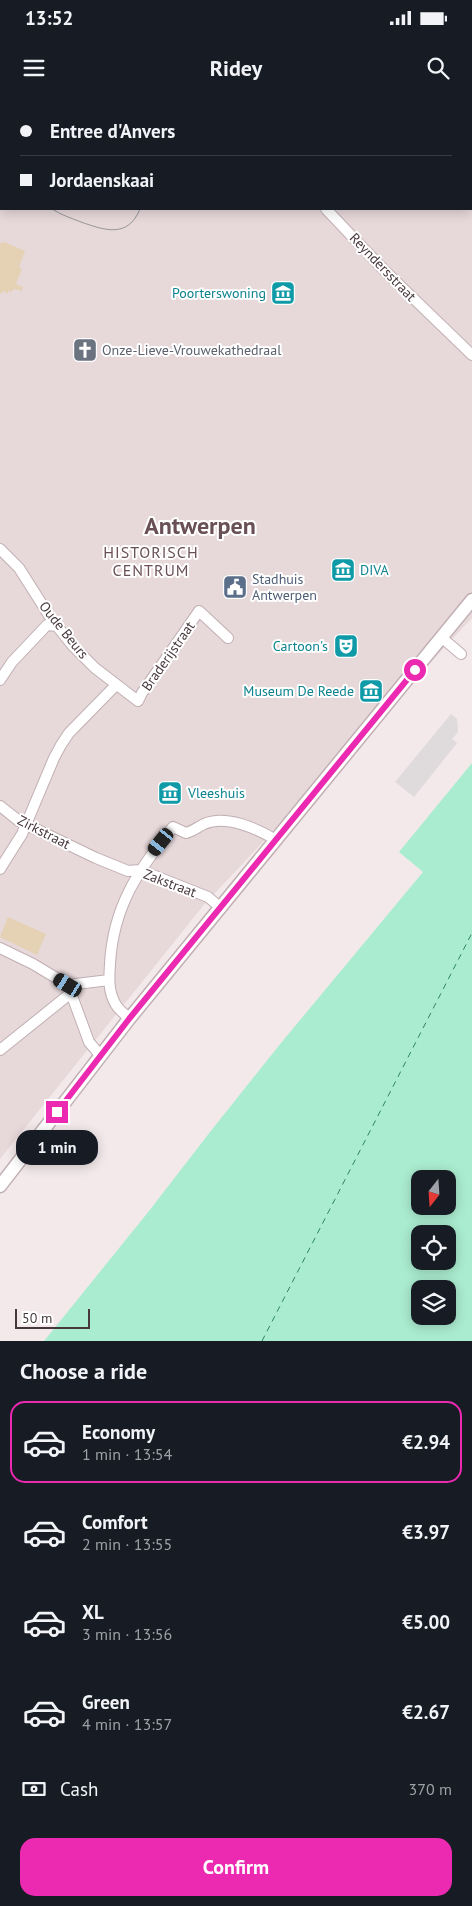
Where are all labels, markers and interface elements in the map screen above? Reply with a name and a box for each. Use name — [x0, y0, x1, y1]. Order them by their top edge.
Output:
text: 13:52 — [25, 6, 73, 30]
icon: menu — [20, 54, 48, 82]
text: Ridey — [210, 54, 262, 82]
icon: search — [424, 54, 452, 82]
text: Entree d'Anvers — [50, 119, 175, 143]
text: Jordaenskaai — [50, 168, 154, 192]
street label: Reyndersstraat — [346, 229, 420, 305]
museum icon: Poorterswoning — [270, 280, 296, 306]
place label: Poorterswoning — [172, 284, 266, 302]
church icon: Onze-Lieve-Vrouwekathedraal — [72, 337, 98, 363]
place label: Onze-Lieve-Vrouwekathedraal — [102, 341, 281, 359]
district label: Antwerpen — [144, 510, 256, 541]
district label: HISTORISCH CENTRUM — [103, 542, 199, 580]
museum icon: DIVA — [330, 557, 356, 583]
place label: DIVA — [360, 561, 390, 579]
place label: Stadhuis Antwerpen — [252, 570, 317, 604]
public building icon: Stadhuis Antwerpen — [222, 574, 248, 600]
street label: Oude Beurs — [35, 598, 93, 663]
street label: Braderijstraat — [137, 618, 199, 694]
theatre icon: Cartoon's — [333, 633, 359, 659]
place label: Cartoon's — [273, 637, 328, 655]
route start — [404, 659, 426, 681]
museum icon: Museum De Reede — [358, 678, 384, 704]
place label: Museum De Reede — [243, 682, 354, 700]
museum icon: Vleeshuis — [157, 780, 183, 806]
place label: Vleeshuis — [187, 784, 245, 802]
street label: Zirkstraat — [15, 811, 74, 853]
car — [145, 826, 176, 858]
street label: Zakstraat — [141, 865, 199, 901]
car — [51, 971, 84, 999]
route end — [46, 1101, 68, 1123]
callout: 1 min — [16, 1130, 98, 1164]
text: 1 min — [37, 1137, 77, 1157]
north arrow — [411, 1170, 456, 1215]
map controls — [411, 1170, 456, 1325]
button: locate — [411, 1225, 456, 1270]
button: layers — [411, 1280, 456, 1325]
scale bar — [15, 1306, 90, 1329]
text: 50 m — [22, 1309, 52, 1327]
text: Choose a ride — [20, 1357, 147, 1385]
icon: car — [22, 1420, 67, 1465]
text: Economy — [82, 1420, 155, 1444]
text: €2.94 — [402, 1430, 450, 1454]
text: 1 min · 13:54 — [82, 1444, 172, 1464]
icon: car — [22, 1510, 67, 1555]
text: Comfort — [82, 1510, 148, 1534]
text: €3.97 — [402, 1520, 450, 1544]
text: 2 min · 13:55 — [82, 1534, 172, 1554]
icon: car — [22, 1600, 67, 1645]
text: XL — [82, 1600, 104, 1624]
text: €5.00 — [402, 1610, 450, 1634]
text: 3 min · 13:56 — [82, 1624, 172, 1644]
icon: car — [22, 1690, 67, 1735]
text: Green — [82, 1690, 130, 1714]
text: €2.67 — [402, 1700, 450, 1724]
text: 4 min · 13:57 — [82, 1714, 172, 1734]
icon: cash — [20, 1775, 48, 1803]
text: Cash — [60, 1777, 98, 1801]
text: 370 m — [409, 1779, 452, 1799]
button: Confirm — [20, 1838, 452, 1896]

